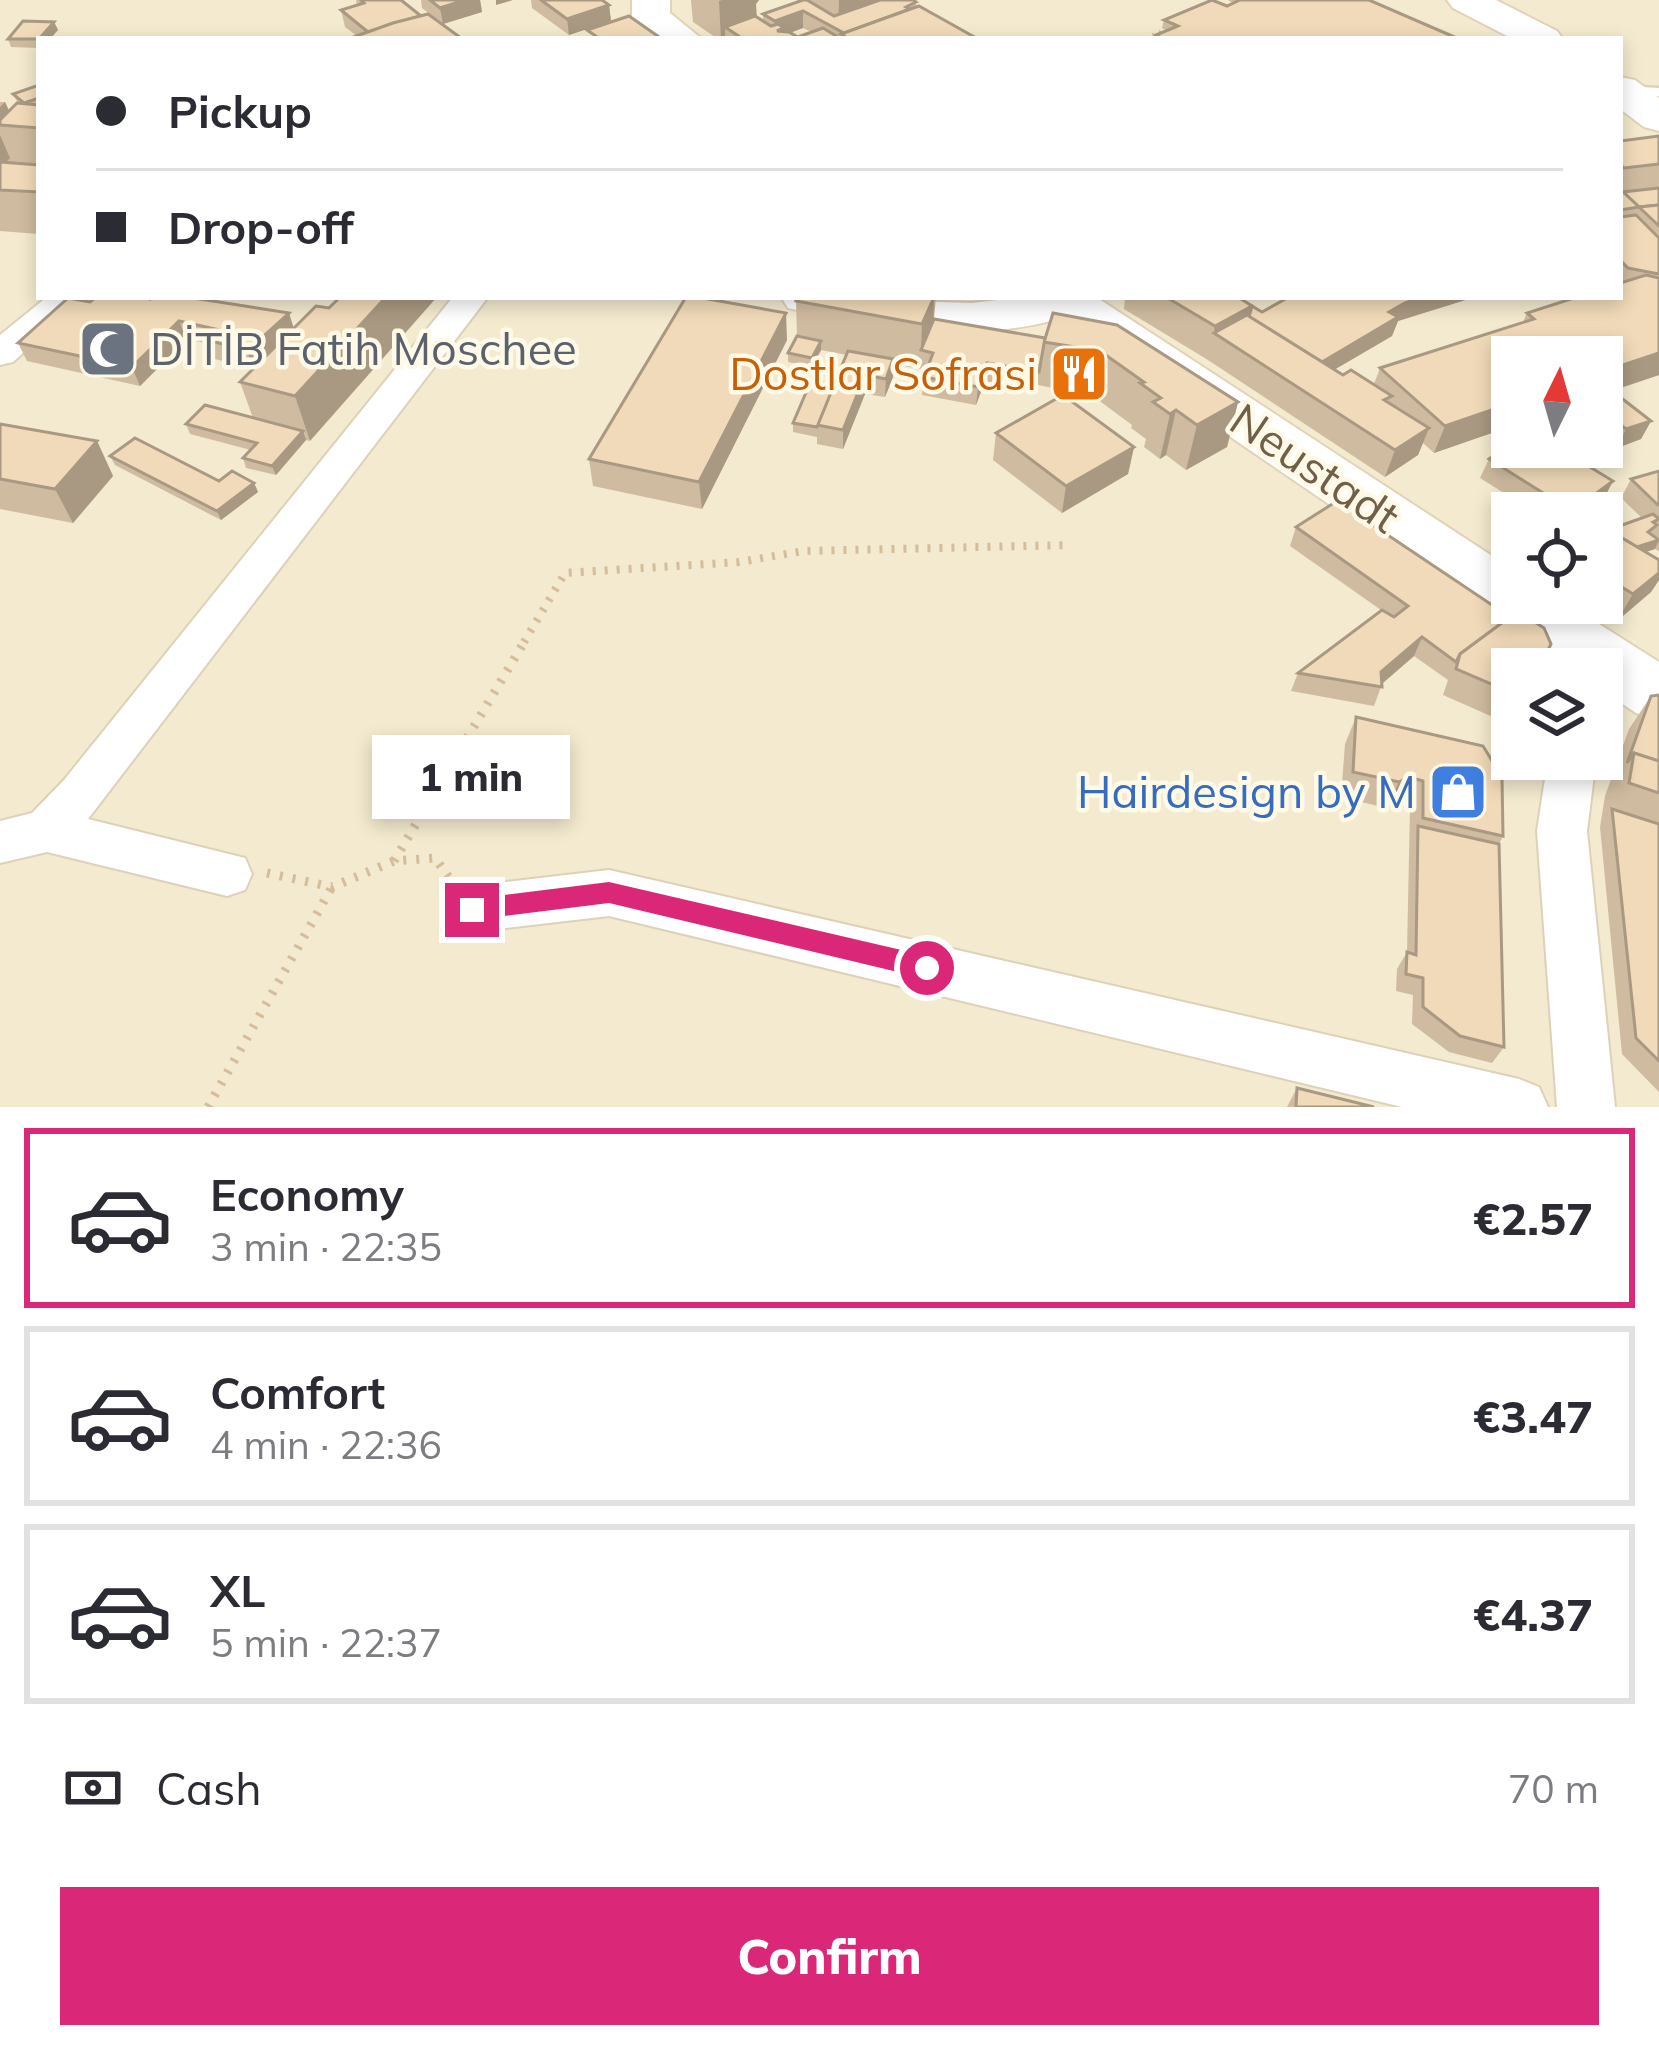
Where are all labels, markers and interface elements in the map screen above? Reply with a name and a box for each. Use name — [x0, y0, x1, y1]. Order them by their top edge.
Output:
text: Pickup — [168, 83, 312, 139]
text: Drop-off — [168, 199, 354, 255]
mosque icon: DİTİB Fatih Moschee — [77, 318, 139, 380]
place label: DİTİB Fatih Moschee — [150, 320, 577, 376]
north arrow — [1491, 336, 1623, 468]
map controls — [1491, 336, 1623, 780]
restaurant icon: Dostlar Sofrasi — [1048, 343, 1110, 405]
place label: Dostlar Sofrasi — [729, 345, 1037, 401]
street label: Neustadt — [1220, 390, 1411, 544]
button: locate — [1491, 492, 1623, 624]
button: layers — [1491, 648, 1623, 780]
callout: 1 min — [373, 736, 571, 820]
text: 1 min — [419, 752, 523, 801]
shop icon: Hairdesign by M — [1427, 761, 1489, 823]
place label: Hairdesign by M — [1077, 763, 1416, 819]
route end — [445, 883, 499, 937]
route start — [900, 941, 954, 995]
icon: car — [66, 1164, 174, 1272]
text: Economy — [210, 1166, 404, 1222]
text: €2.57 — [1473, 1190, 1593, 1246]
text: 3 min · 22:35 — [210, 1222, 442, 1271]
icon: car — [66, 1362, 174, 1470]
text: Comfort — [210, 1364, 385, 1420]
text: €3.47 — [1473, 1388, 1593, 1444]
text: 4 min · 22:36 — [210, 1420, 442, 1469]
icon: car — [66, 1560, 174, 1668]
text: XL — [210, 1562, 265, 1618]
text: €4.37 — [1473, 1586, 1593, 1642]
text: 5 min · 22:37 — [210, 1618, 442, 1667]
icon: cash — [60, 1755, 126, 1821]
text: Cash — [156, 1760, 262, 1816]
text: 70 m — [1508, 1764, 1599, 1813]
button: Confirm — [60, 1887, 1599, 2025]

